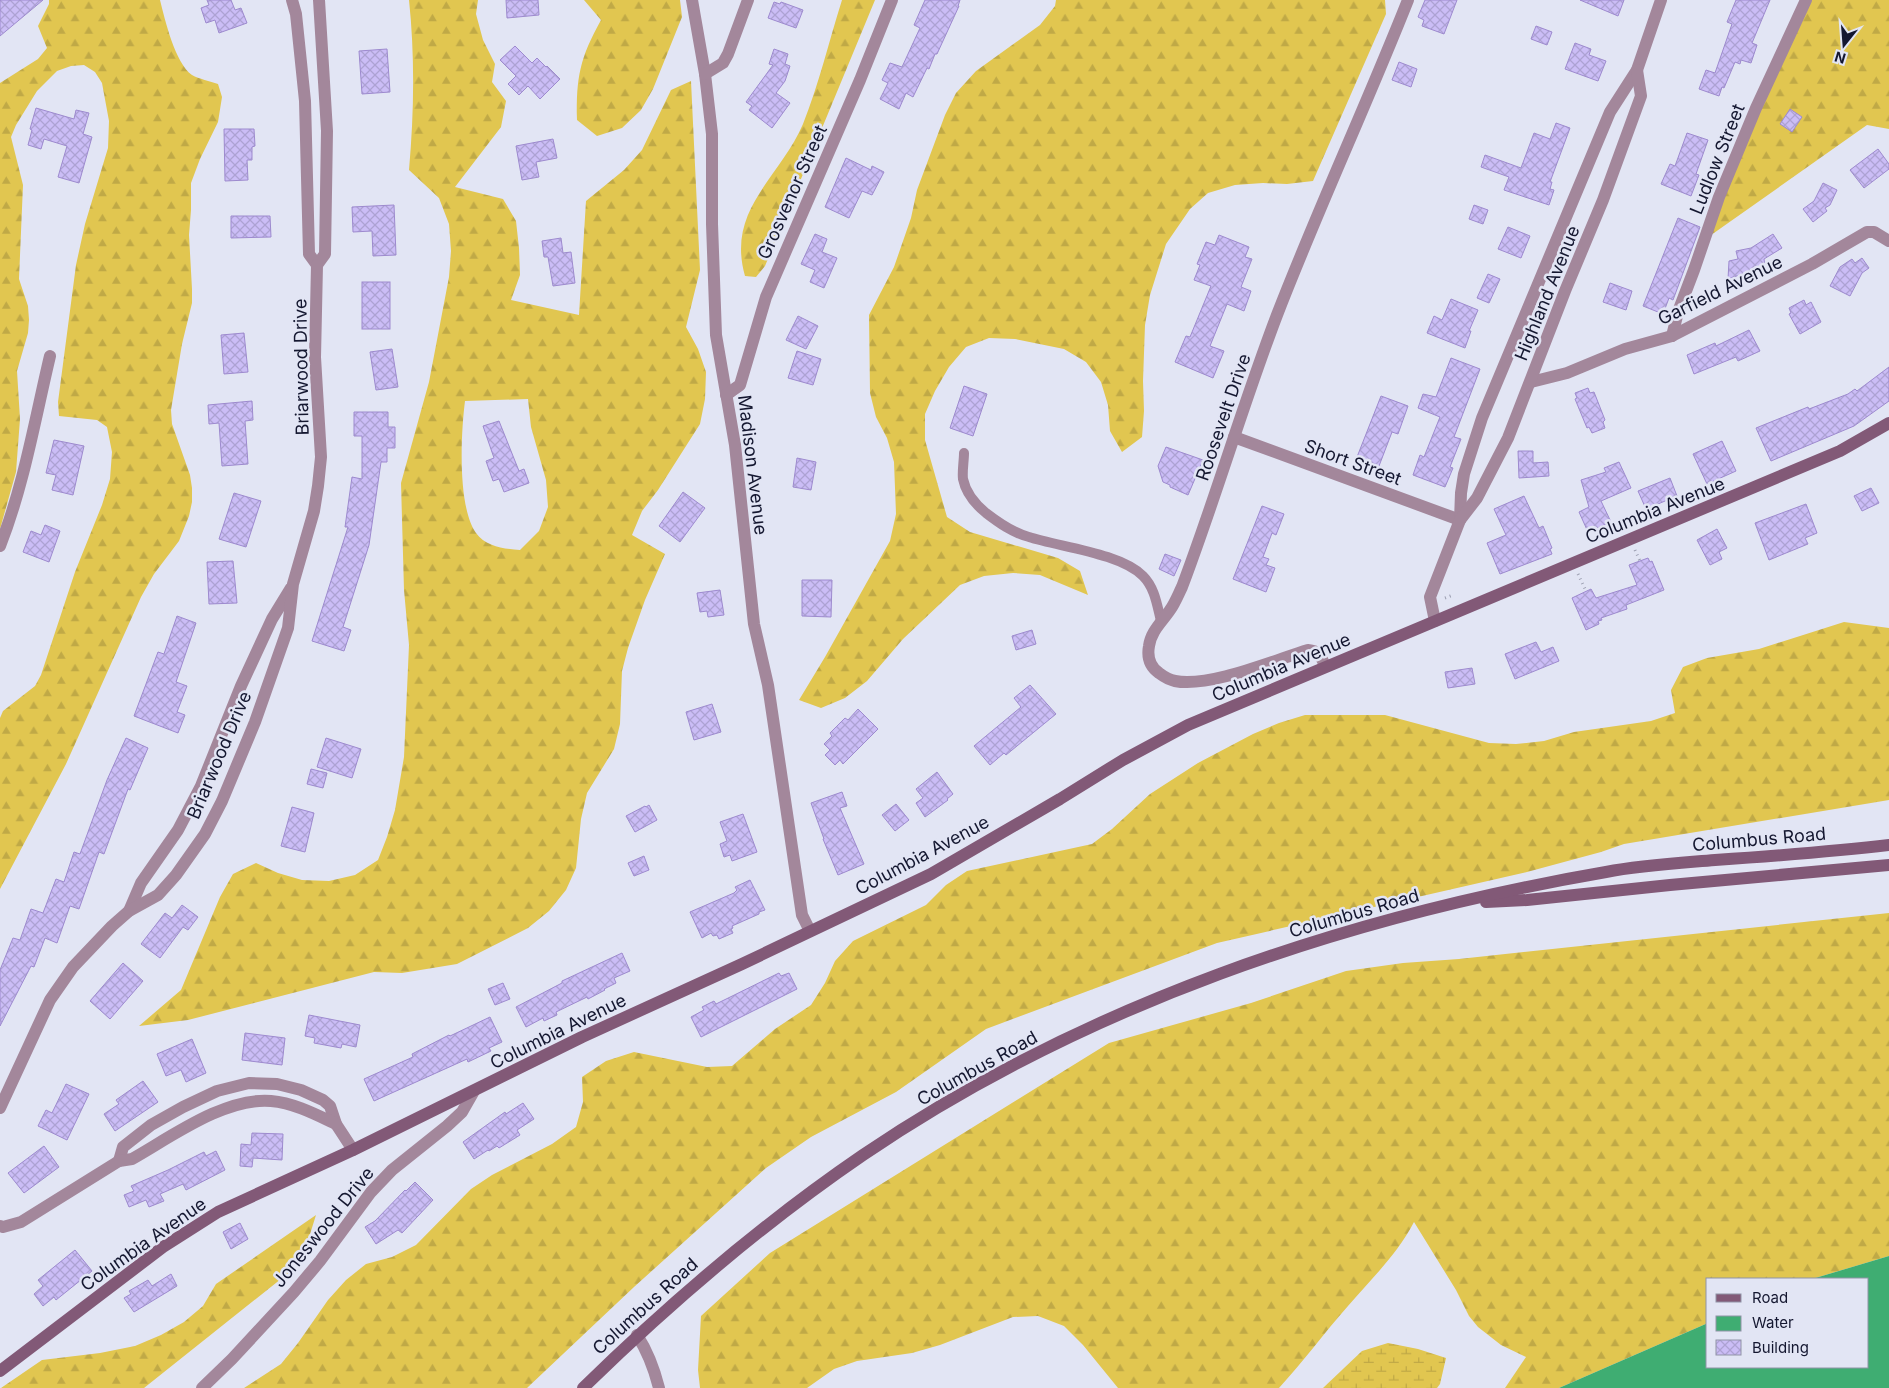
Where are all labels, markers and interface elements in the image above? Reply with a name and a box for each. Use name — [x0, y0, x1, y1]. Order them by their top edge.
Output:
north arrow — [1819, 20, 1869, 70]
text: N — [1832, 48, 1848, 68]
street label: Ludlow Street — [1685, 101, 1749, 217]
street label: Grosvenor Street — [753, 122, 831, 262]
street label: Highland Avenue — [1510, 222, 1584, 364]
street label: Garfield Avenue — [1654, 251, 1786, 329]
street label: Briarwood Drive — [289, 298, 313, 436]
street label: Roosevelt Drive — [1191, 351, 1255, 483]
street label: Madison Avenue — [734, 394, 772, 536]
street label: Short Street — [1302, 435, 1405, 489]
street label: Columbia Avenue — [1582, 472, 1728, 548]
street label: Columbia Avenue — [1209, 628, 1353, 706]
street label: Briarwood Drive — [183, 688, 255, 822]
street label: Columbia Avenue — [852, 811, 992, 899]
street label: Columbus Road — [1691, 823, 1827, 855]
street label: Columbus Road — [1287, 884, 1421, 942]
street label: Columbia Avenue — [487, 989, 629, 1073]
street label: Columbus Road — [913, 1026, 1041, 1110]
street label: Joneswood Drive — [268, 1163, 378, 1291]
street label: Columbia Avenue — [76, 1193, 210, 1295]
street label: Columbus Road — [588, 1253, 702, 1359]
legend — [1706, 1278, 1869, 1368]
text: Road — [1752, 1288, 1788, 1307]
text: Water — [1752, 1313, 1794, 1332]
text: Building — [1752, 1338, 1809, 1357]

